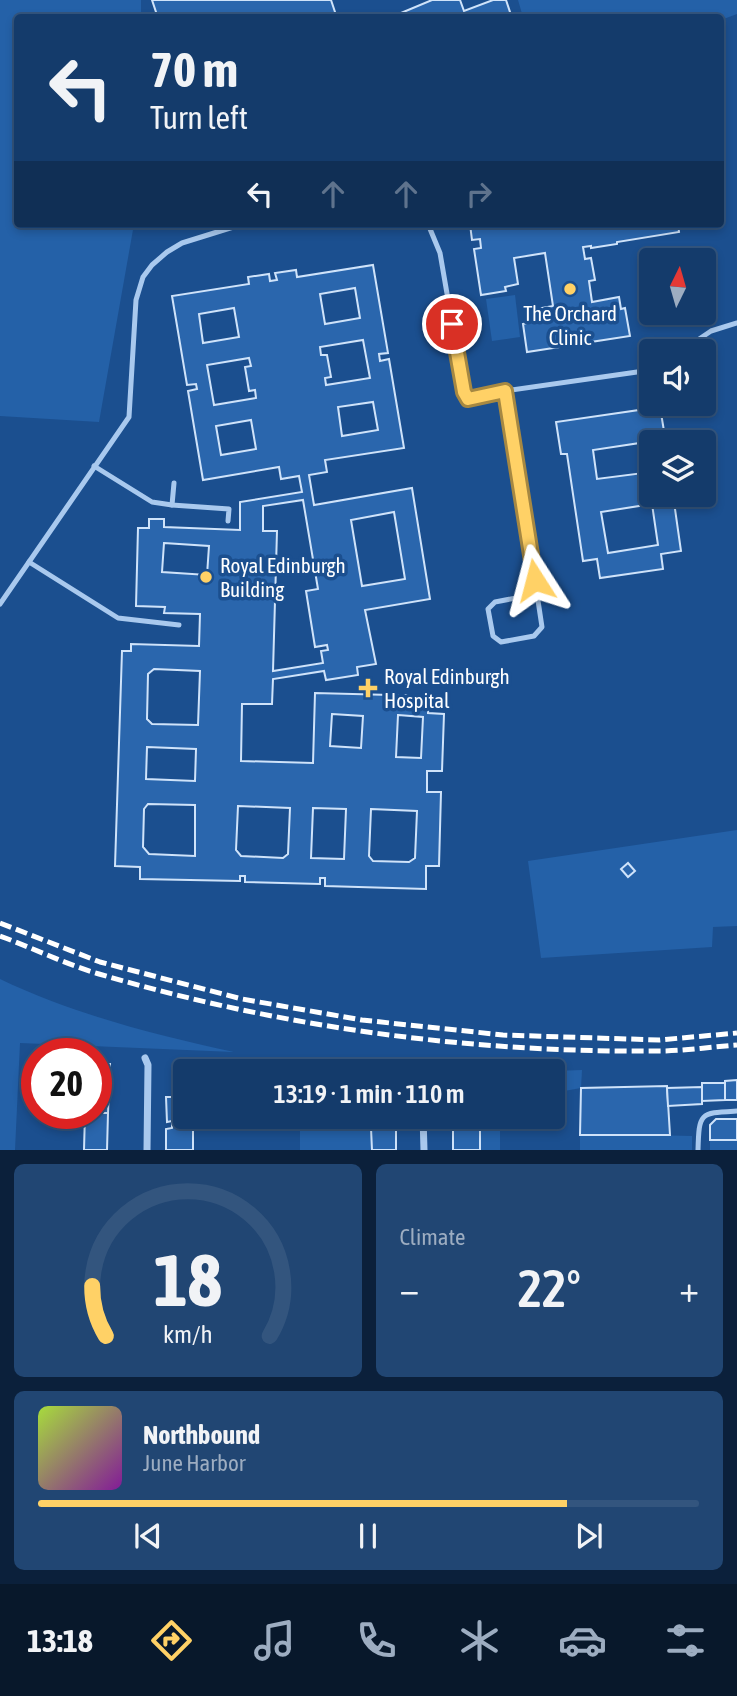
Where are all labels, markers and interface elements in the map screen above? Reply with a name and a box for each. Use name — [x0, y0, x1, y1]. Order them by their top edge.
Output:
text: 70 m — [150, 41, 238, 97]
icon: left — [35, 42, 126, 133]
text: Turn left — [150, 99, 248, 136]
icon: left — [241, 175, 279, 213]
icon: ahead — [314, 175, 352, 213]
icon: ahead — [387, 175, 425, 213]
icon: right — [460, 175, 498, 213]
north arrow — [639, 248, 716, 326]
map controls — [639, 248, 716, 507]
marker: The Orchard Clinic — [562, 281, 578, 297]
pin — [422, 294, 482, 354]
place label: The Orchard Clinic — [523, 301, 617, 349]
icon: arrive — [433, 305, 471, 343]
button: sound — [639, 339, 716, 416]
button: layers — [639, 430, 716, 507]
position arrow — [498, 543, 572, 617]
place label: Royal Edinburgh Building — [220, 553, 346, 601]
marker: Royal Edinburgh Building — [198, 569, 214, 585]
place label: Royal Edinburgh Hospital — [384, 664, 510, 712]
marker: Royal Edinburgh Hospital — [358, 678, 378, 698]
speed limit sign: 20 — [21, 1038, 112, 1129]
text: 13:19 · 1 min · 110 m — [274, 1079, 464, 1109]
text: Climate — [400, 1224, 465, 1250]
text: 18 — [154, 1239, 222, 1322]
text: 22° — [518, 1258, 581, 1318]
text: − — [400, 1267, 419, 1310]
text: + — [679, 1267, 699, 1310]
text: km/h — [163, 1320, 213, 1348]
text: Northbound — [143, 1420, 260, 1450]
text: June Harbor — [143, 1450, 246, 1476]
icon: previous — [129, 1517, 167, 1555]
icon: pause — [349, 1517, 387, 1555]
icon: next — [570, 1517, 608, 1555]
icon: directions — [147, 1616, 196, 1665]
icon: music — [250, 1616, 299, 1665]
icon: phone — [352, 1616, 401, 1665]
icon: climate — [455, 1616, 504, 1665]
icon: car — [558, 1616, 607, 1665]
icon: filters — [661, 1616, 710, 1665]
text: 13:18 — [27, 1622, 93, 1659]

